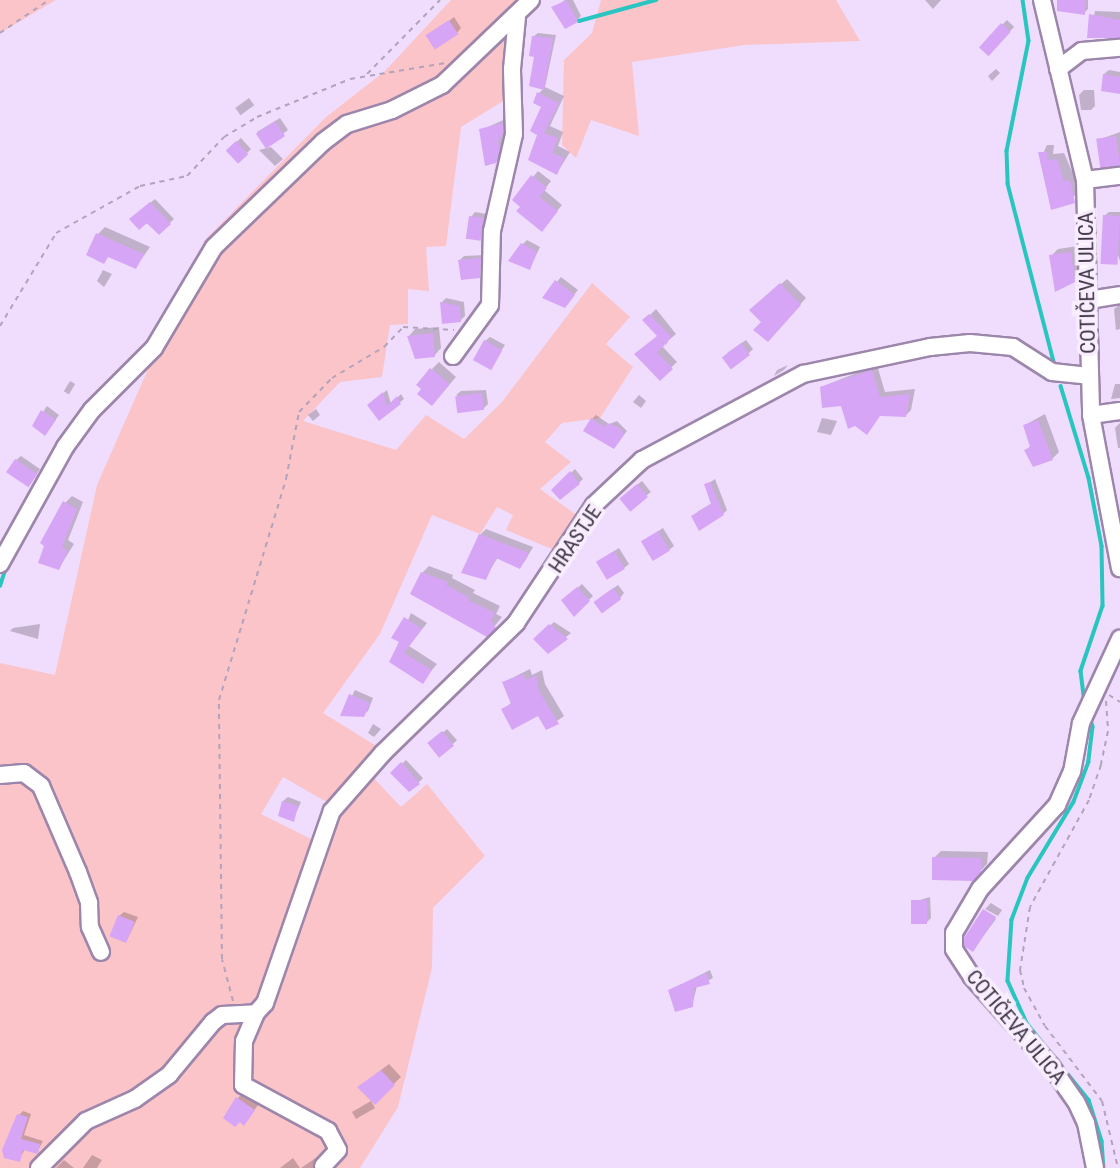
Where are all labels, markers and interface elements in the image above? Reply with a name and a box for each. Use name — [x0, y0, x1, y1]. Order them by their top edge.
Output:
street label: COTIČEVA ULICA — [1073, 212, 1101, 354]
street label: HRASTJE — [543, 500, 607, 578]
street label: COTIČEVA ULICA — [961, 965, 1071, 1089]

